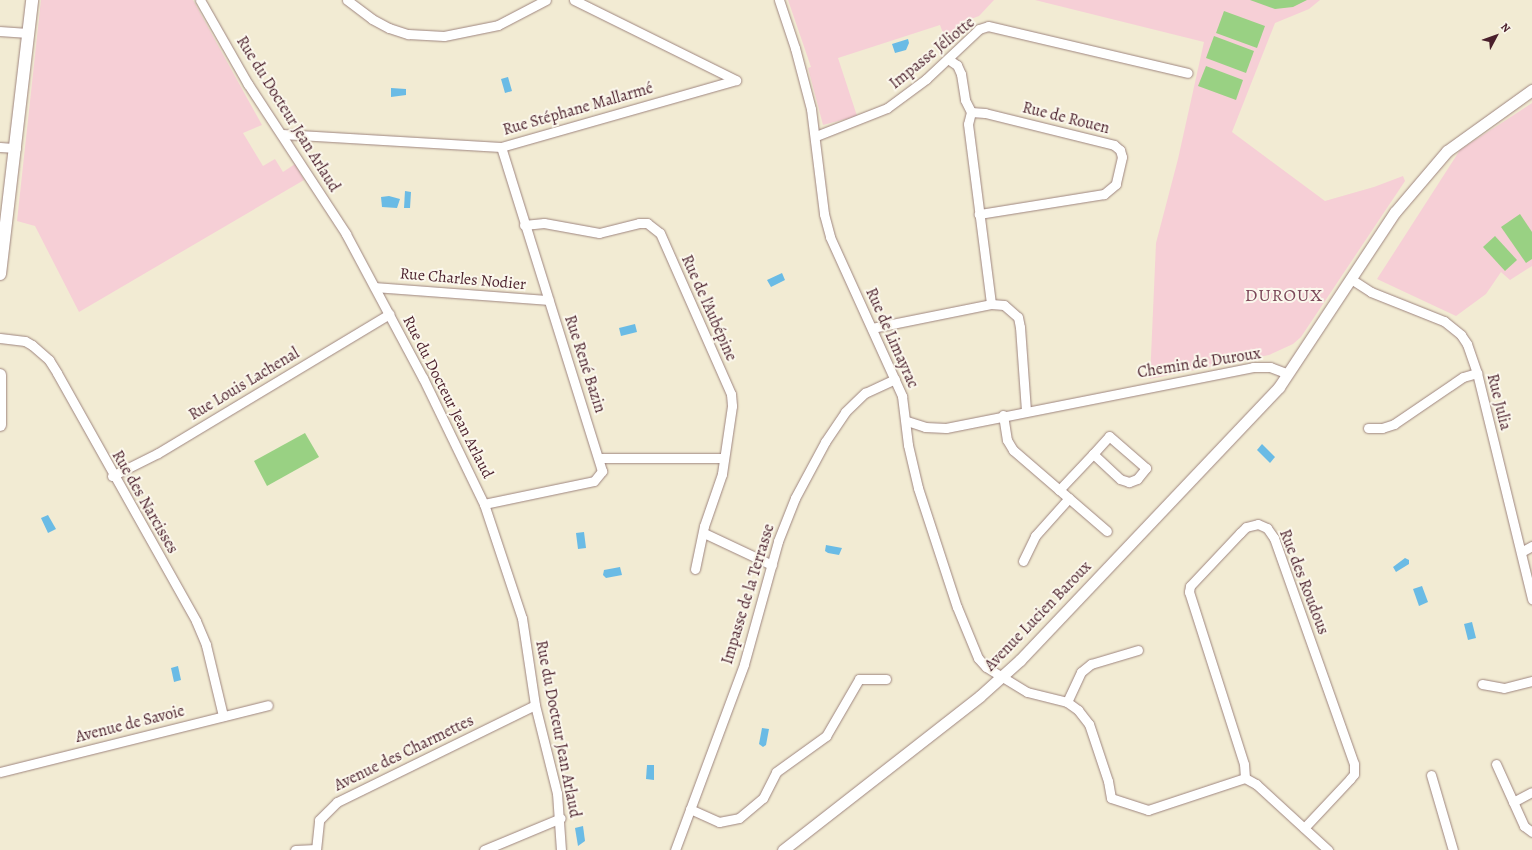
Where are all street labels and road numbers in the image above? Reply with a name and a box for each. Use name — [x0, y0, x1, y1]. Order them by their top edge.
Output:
street label: Impasse Jéliotte — [886, 13, 978, 93]
street label: Rue du Docteur Jean Arlaud — [232, 33, 344, 195]
street label: Rue Stéphane Mallarmé — [501, 78, 655, 140]
street label: Rue de Rouen — [1020, 98, 1112, 138]
street label: Rue de l'Aubépine — [677, 252, 741, 364]
street label: Rue Charles Nodier — [399, 264, 527, 294]
street label: Rue de Limayrac — [861, 285, 923, 391]
street label: Rue du Docteur Jean Arlaud — [399, 312, 497, 482]
street label: Rue René Bazin — [560, 313, 610, 415]
street label: Rue Louis Lachenal — [185, 343, 303, 425]
street label: Chemin de Duroux — [1136, 344, 1262, 382]
street label: Rue Julia — [1483, 372, 1515, 432]
street label: Rue des Narcisses — [108, 447, 182, 557]
street label: Impasse de la Terrasse — [717, 521, 779, 667]
street label: Rue des Roudous — [1275, 527, 1333, 637]
street label: Avenue Lucien Baroux — [981, 557, 1095, 675]
street label: Rue du Docteur Jean Arlaud — [531, 639, 585, 819]
street label: Avenue de Savoie — [74, 701, 186, 747]
street label: Avenue des Charmettes — [331, 711, 477, 795]

